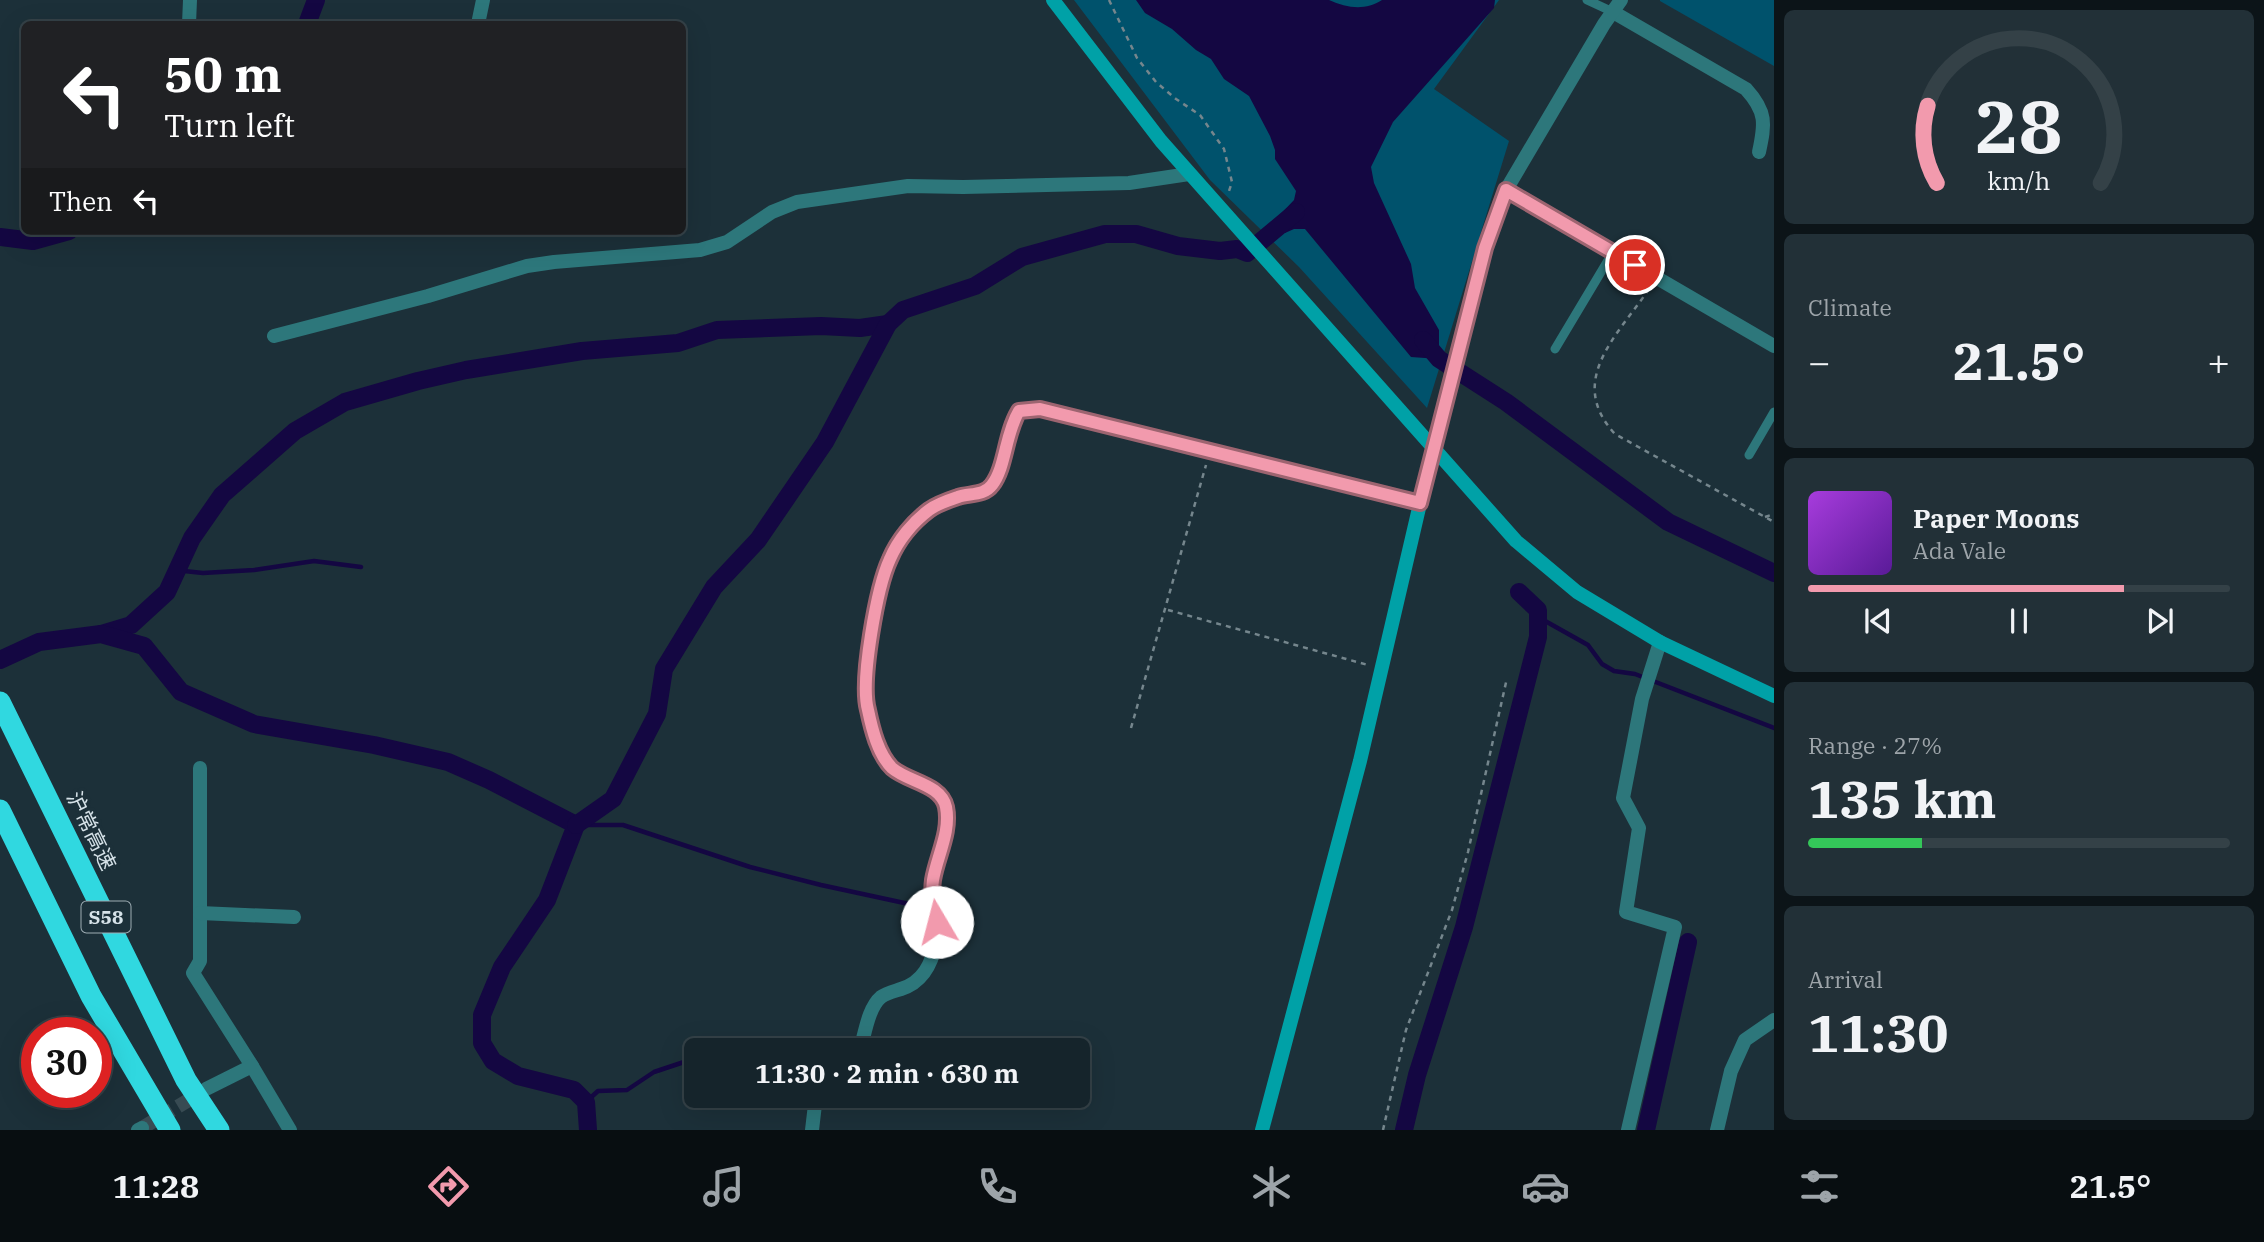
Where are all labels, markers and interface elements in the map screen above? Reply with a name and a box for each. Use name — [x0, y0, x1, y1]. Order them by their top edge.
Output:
text: 50 m — [164, 42, 282, 105]
icon: left — [49, 49, 140, 140]
text: 28 — [1975, 78, 2063, 173]
text: Turn left — [164, 104, 295, 146]
text: km/h — [1987, 164, 2051, 197]
icon: left — [127, 182, 165, 220]
text: Then — [49, 184, 113, 218]
pin — [1605, 235, 1665, 295]
icon: arrive — [1616, 246, 1654, 284]
text: Climate — [1808, 292, 1892, 322]
text: 21.5° — [1953, 327, 2085, 394]
text: − — [1808, 337, 1831, 386]
text: + — [2207, 337, 2230, 386]
text: Paper Moons — [1913, 501, 2080, 535]
text: Ada Vale — [1913, 535, 2006, 565]
icon: previous — [1859, 602, 1897, 640]
icon: pause — [2000, 602, 2038, 640]
icon: next — [2141, 602, 2179, 640]
text: Range · 27% — [1808, 730, 1942, 760]
text: 135 km — [1808, 765, 1997, 832]
street label: 沪常高速 — [61, 787, 123, 874]
position arrow — [900, 885, 974, 959]
road number: S58 — [82, 902, 130, 932]
text: Arrival — [1808, 964, 1883, 994]
text: 11:30 — [1808, 999, 1949, 1066]
speed limit sign: 30 — [21, 1017, 112, 1108]
text: 11:30 · 2 min · 630 m — [755, 1056, 1019, 1090]
icon: directions — [424, 1162, 473, 1211]
icon: music — [699, 1162, 748, 1211]
icon: phone — [973, 1162, 1022, 1211]
icon: climate — [1247, 1162, 1296, 1211]
icon: car — [1521, 1162, 1570, 1211]
icon: filters — [1795, 1162, 1844, 1211]
text: 11:28 — [113, 1165, 199, 1207]
text: 21.5° — [2070, 1165, 2151, 1207]

